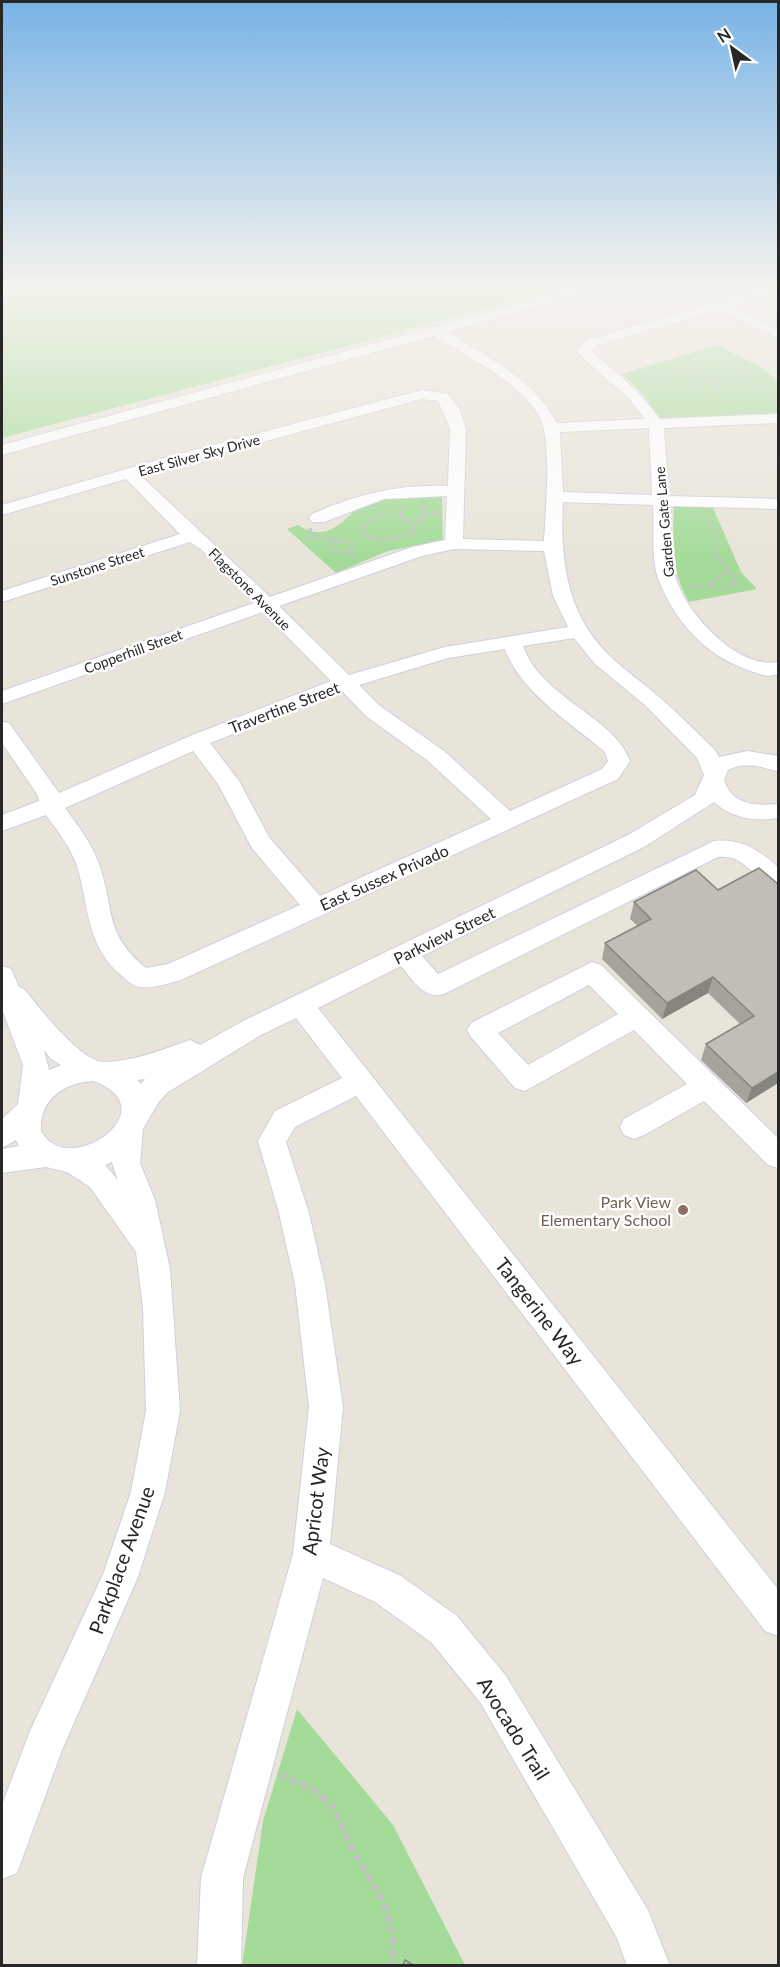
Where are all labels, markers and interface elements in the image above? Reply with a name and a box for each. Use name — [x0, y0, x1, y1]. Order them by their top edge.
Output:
north arrow — [702, 18, 762, 78]
text: N — [713, 24, 734, 46]
street label: East Silver Sky Drive — [136, 431, 262, 479]
street label: Garden Gate Lane — [651, 466, 677, 578]
street label: Sunstone Street — [48, 543, 146, 589]
street label: Flagstone Avenue — [205, 544, 295, 634]
street label: Copperhill Street — [81, 625, 185, 677]
street label: Travertine Street — [226, 677, 342, 737]
street label: East Sussex Privado — [317, 840, 451, 914]
street label: Parkview Street — [390, 902, 498, 968]
place label: Park View Elementary School — [541, 1192, 671, 1229]
marker: Park View Elementary School — [676, 1203, 690, 1217]
street label: Tangerine Way — [491, 1253, 590, 1370]
street label: Apricot Way — [296, 1445, 334, 1557]
street label: Parkplace Avenue — [83, 1483, 159, 1637]
street label: Avocado Trail — [473, 1672, 555, 1784]

